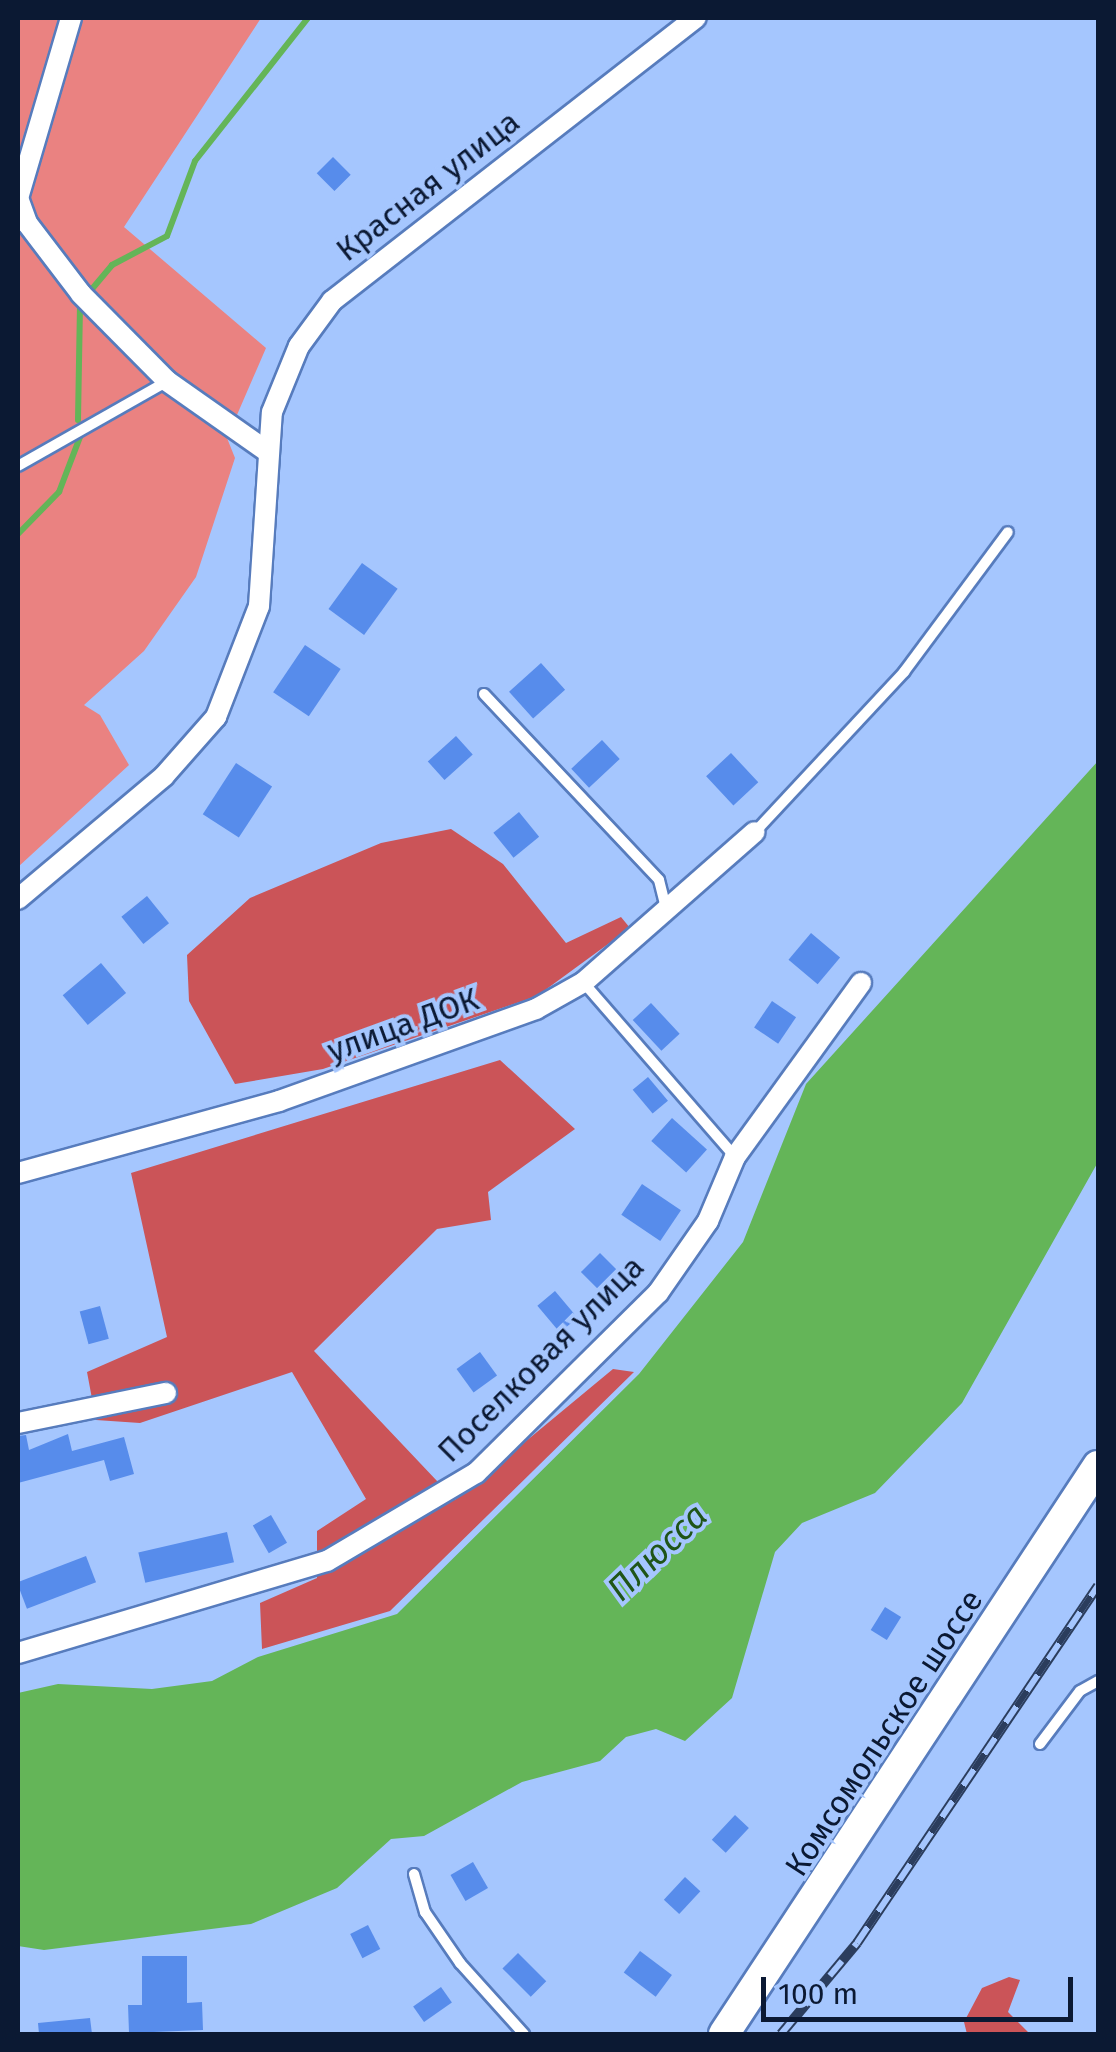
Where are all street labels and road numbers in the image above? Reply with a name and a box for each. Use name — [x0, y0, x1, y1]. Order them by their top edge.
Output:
street label: Красная улица — [329, 103, 527, 269]
street label: улица ДОК — [322, 980, 484, 1070]
street label: Поселковая улица — [430, 1248, 652, 1470]
street label: Комсомольское шоссе — [777, 1583, 991, 1883]

